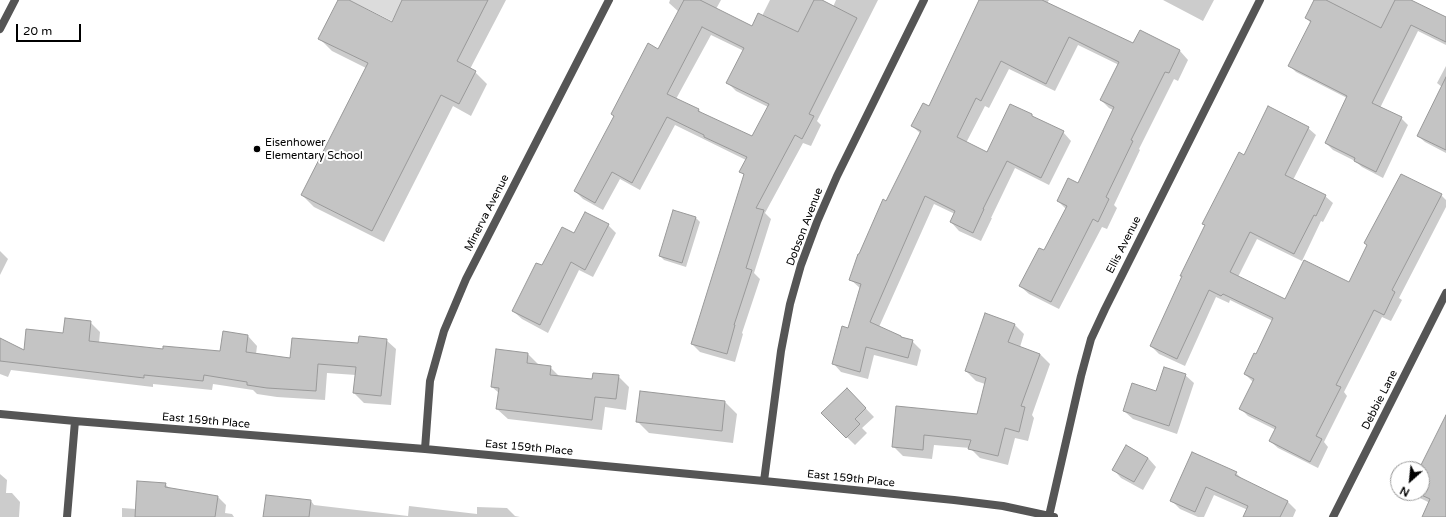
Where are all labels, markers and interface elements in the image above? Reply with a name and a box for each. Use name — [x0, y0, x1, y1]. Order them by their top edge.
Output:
scale bar — [18, 16, 83, 42]
text: 20 m — [23, 24, 52, 38]
place label: Eisenhower Elementary School — [265, 136, 363, 162]
marker: Eisenhower Elementary School — [252, 144, 262, 154]
street label: Minerva Avenue — [462, 172, 512, 254]
street label: Dobson Avenue — [784, 186, 826, 268]
street label: Ellis Avenue — [1104, 214, 1144, 276]
street label: Debbie Lane — [1359, 368, 1401, 432]
street label: East 159th Place — [161, 411, 251, 431]
street label: East 159th Place — [484, 438, 574, 458]
north arrow — [1390, 461, 1430, 501]
street label: East 159th Place — [806, 468, 896, 490]
text: N — [1398, 483, 1412, 499]

